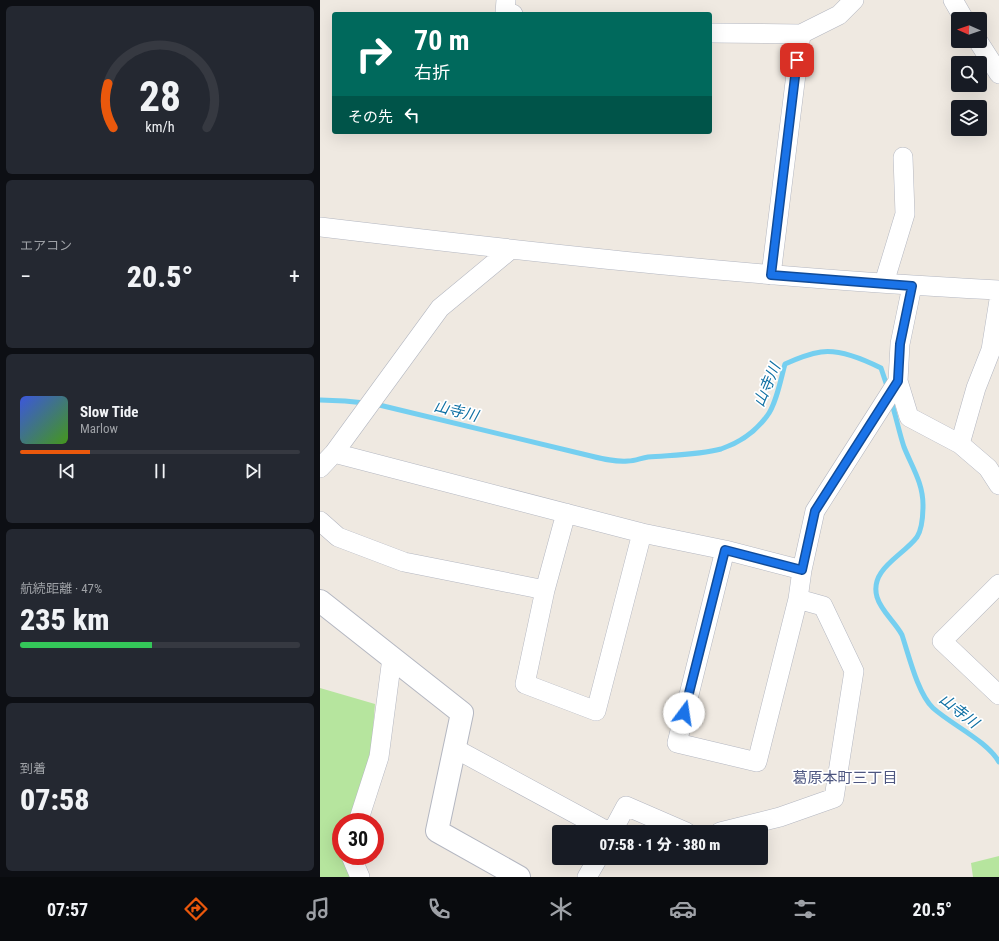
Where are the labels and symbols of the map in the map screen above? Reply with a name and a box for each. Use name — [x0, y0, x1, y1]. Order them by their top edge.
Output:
north arrow — [951, 12, 987, 48]
pin — [780, 43, 814, 77]
water label: 山寺川 — [750, 359, 785, 409]
water label: 山寺川 — [432, 397, 482, 426]
water label: 山寺川 — [936, 690, 984, 733]
position arrow — [663, 692, 705, 734]
district label: 葛原本町三丁目 — [792, 769, 898, 787]
speed limit sign: 30 — [332, 813, 384, 865]

